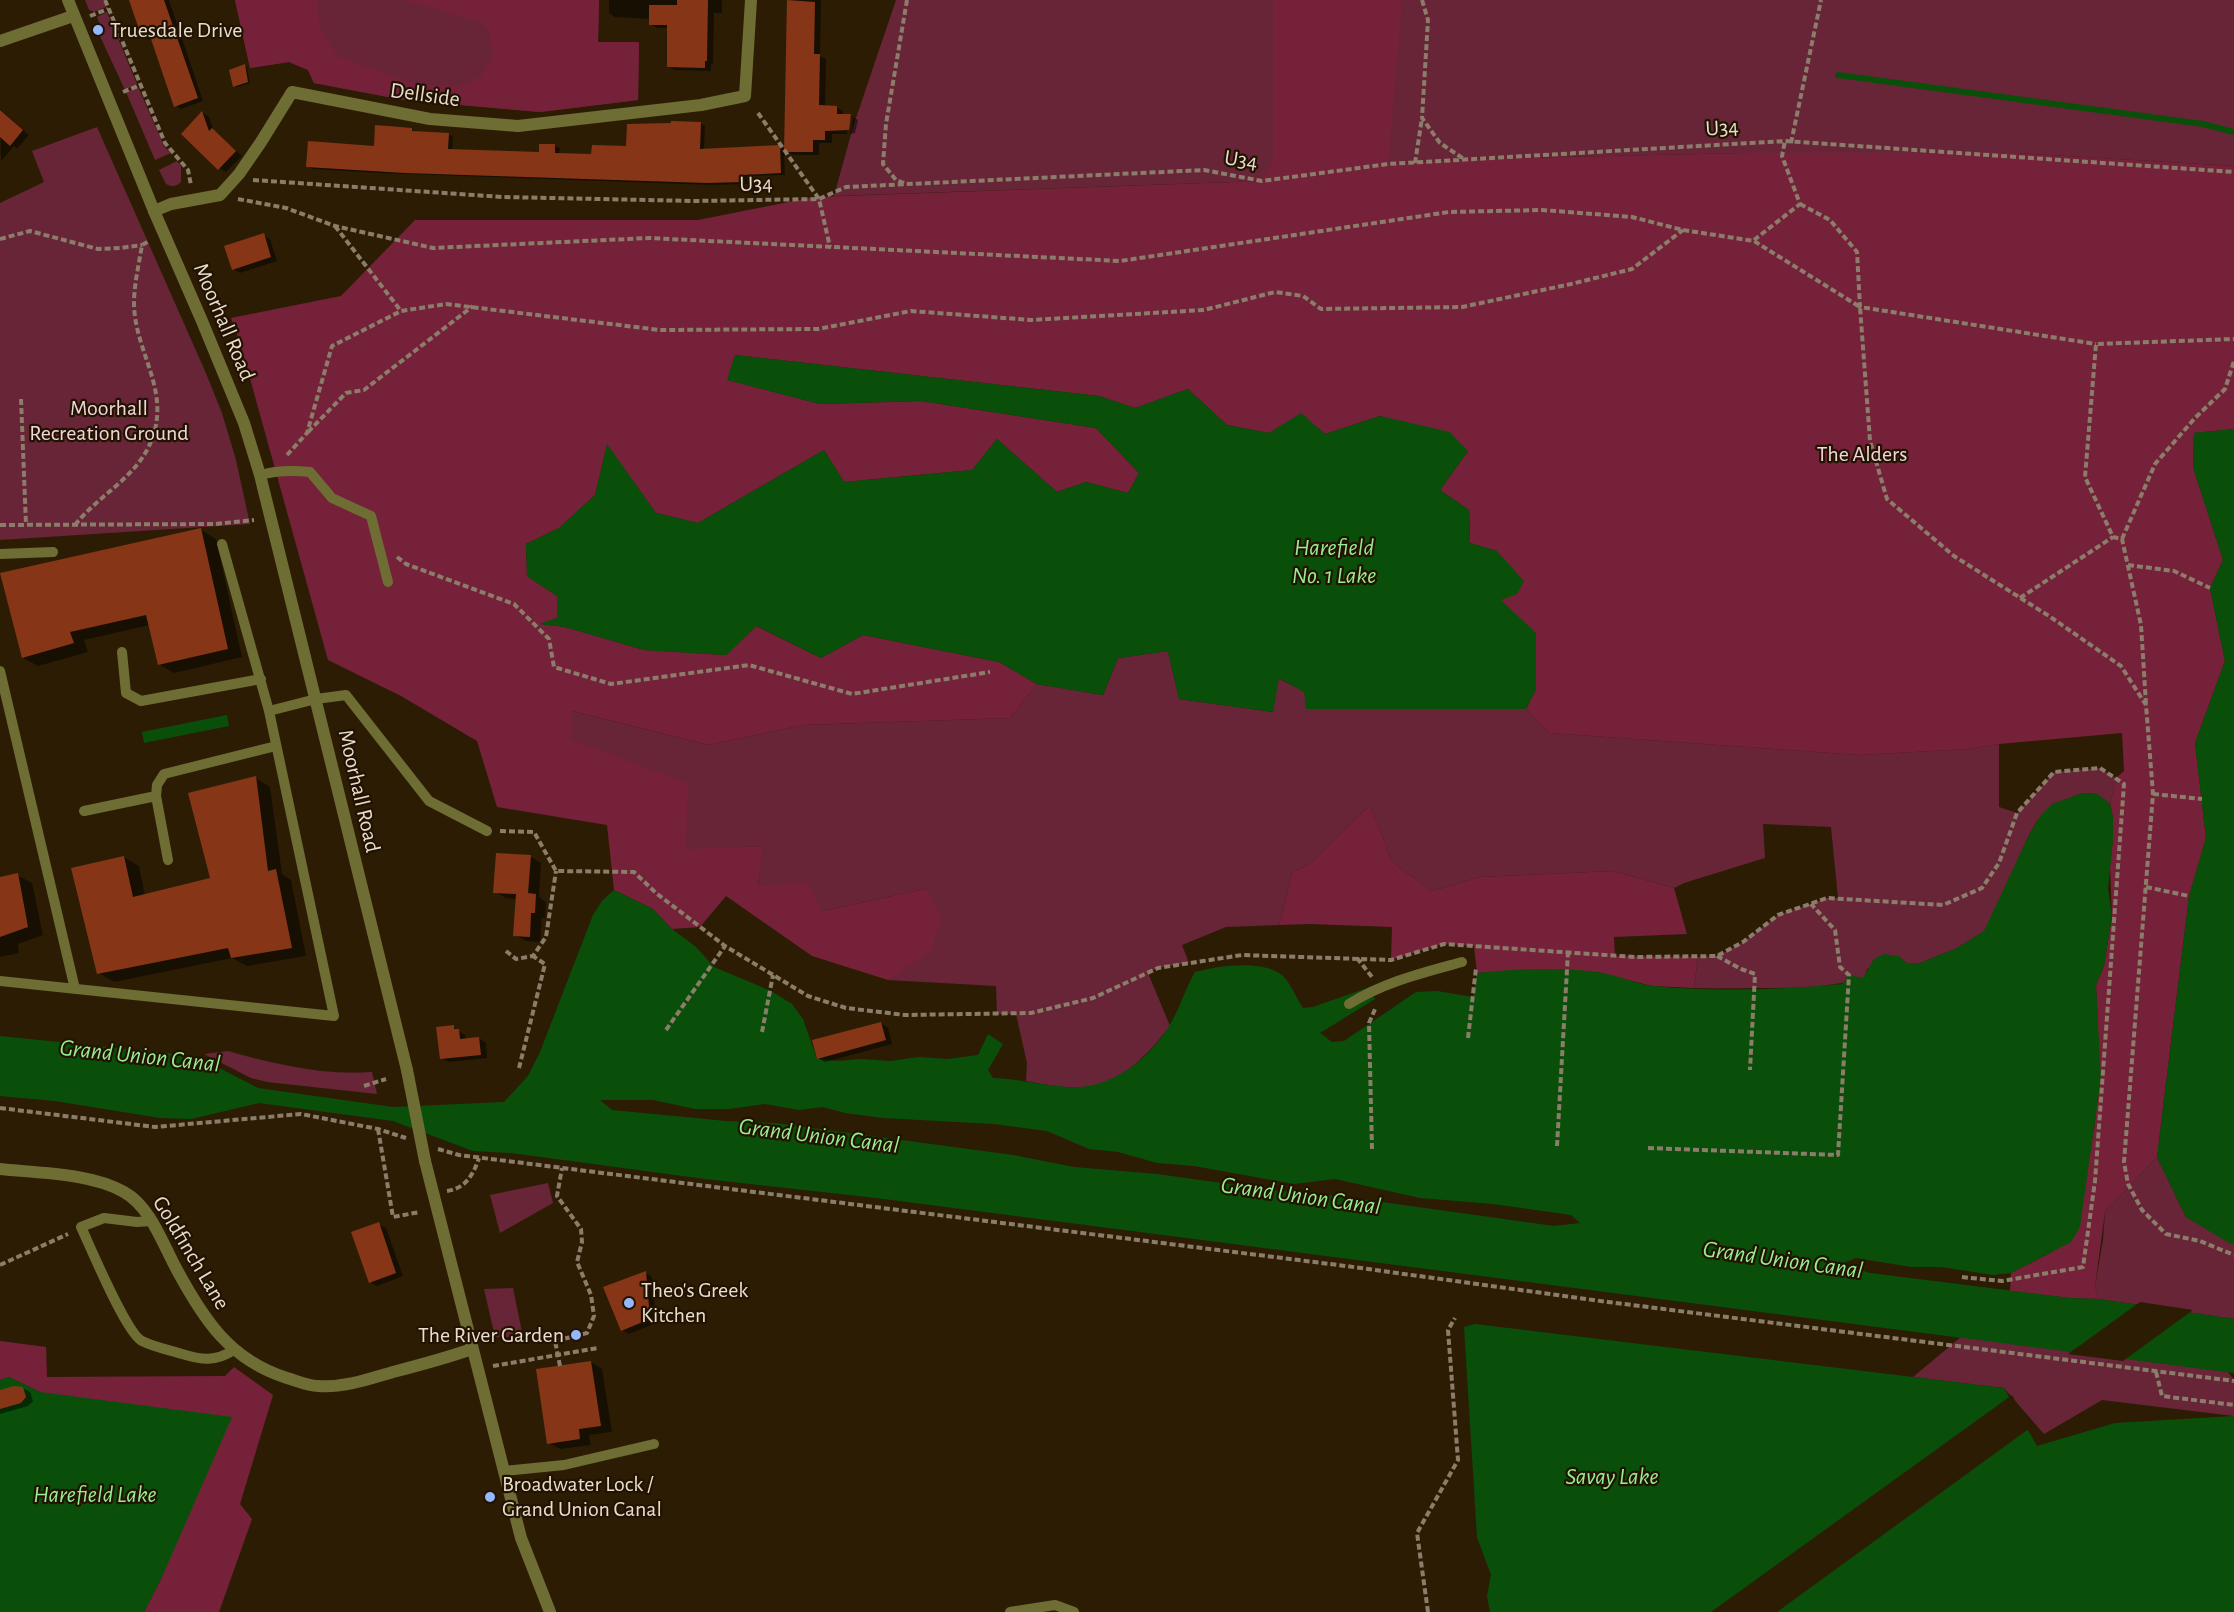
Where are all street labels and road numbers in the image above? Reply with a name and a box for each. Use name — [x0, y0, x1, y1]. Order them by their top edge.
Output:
street label: Dellside — [388, 77, 462, 113]
street label: U34 — [1705, 114, 1739, 142]
street label: U34 — [1222, 144, 1260, 176]
street label: U34 — [739, 171, 773, 197]
street label: Moorhall Road — [187, 259, 261, 385]
street label: Moorhall Road — [332, 727, 386, 855]
street label: Goldfinch Lane — [147, 1191, 235, 1315]

